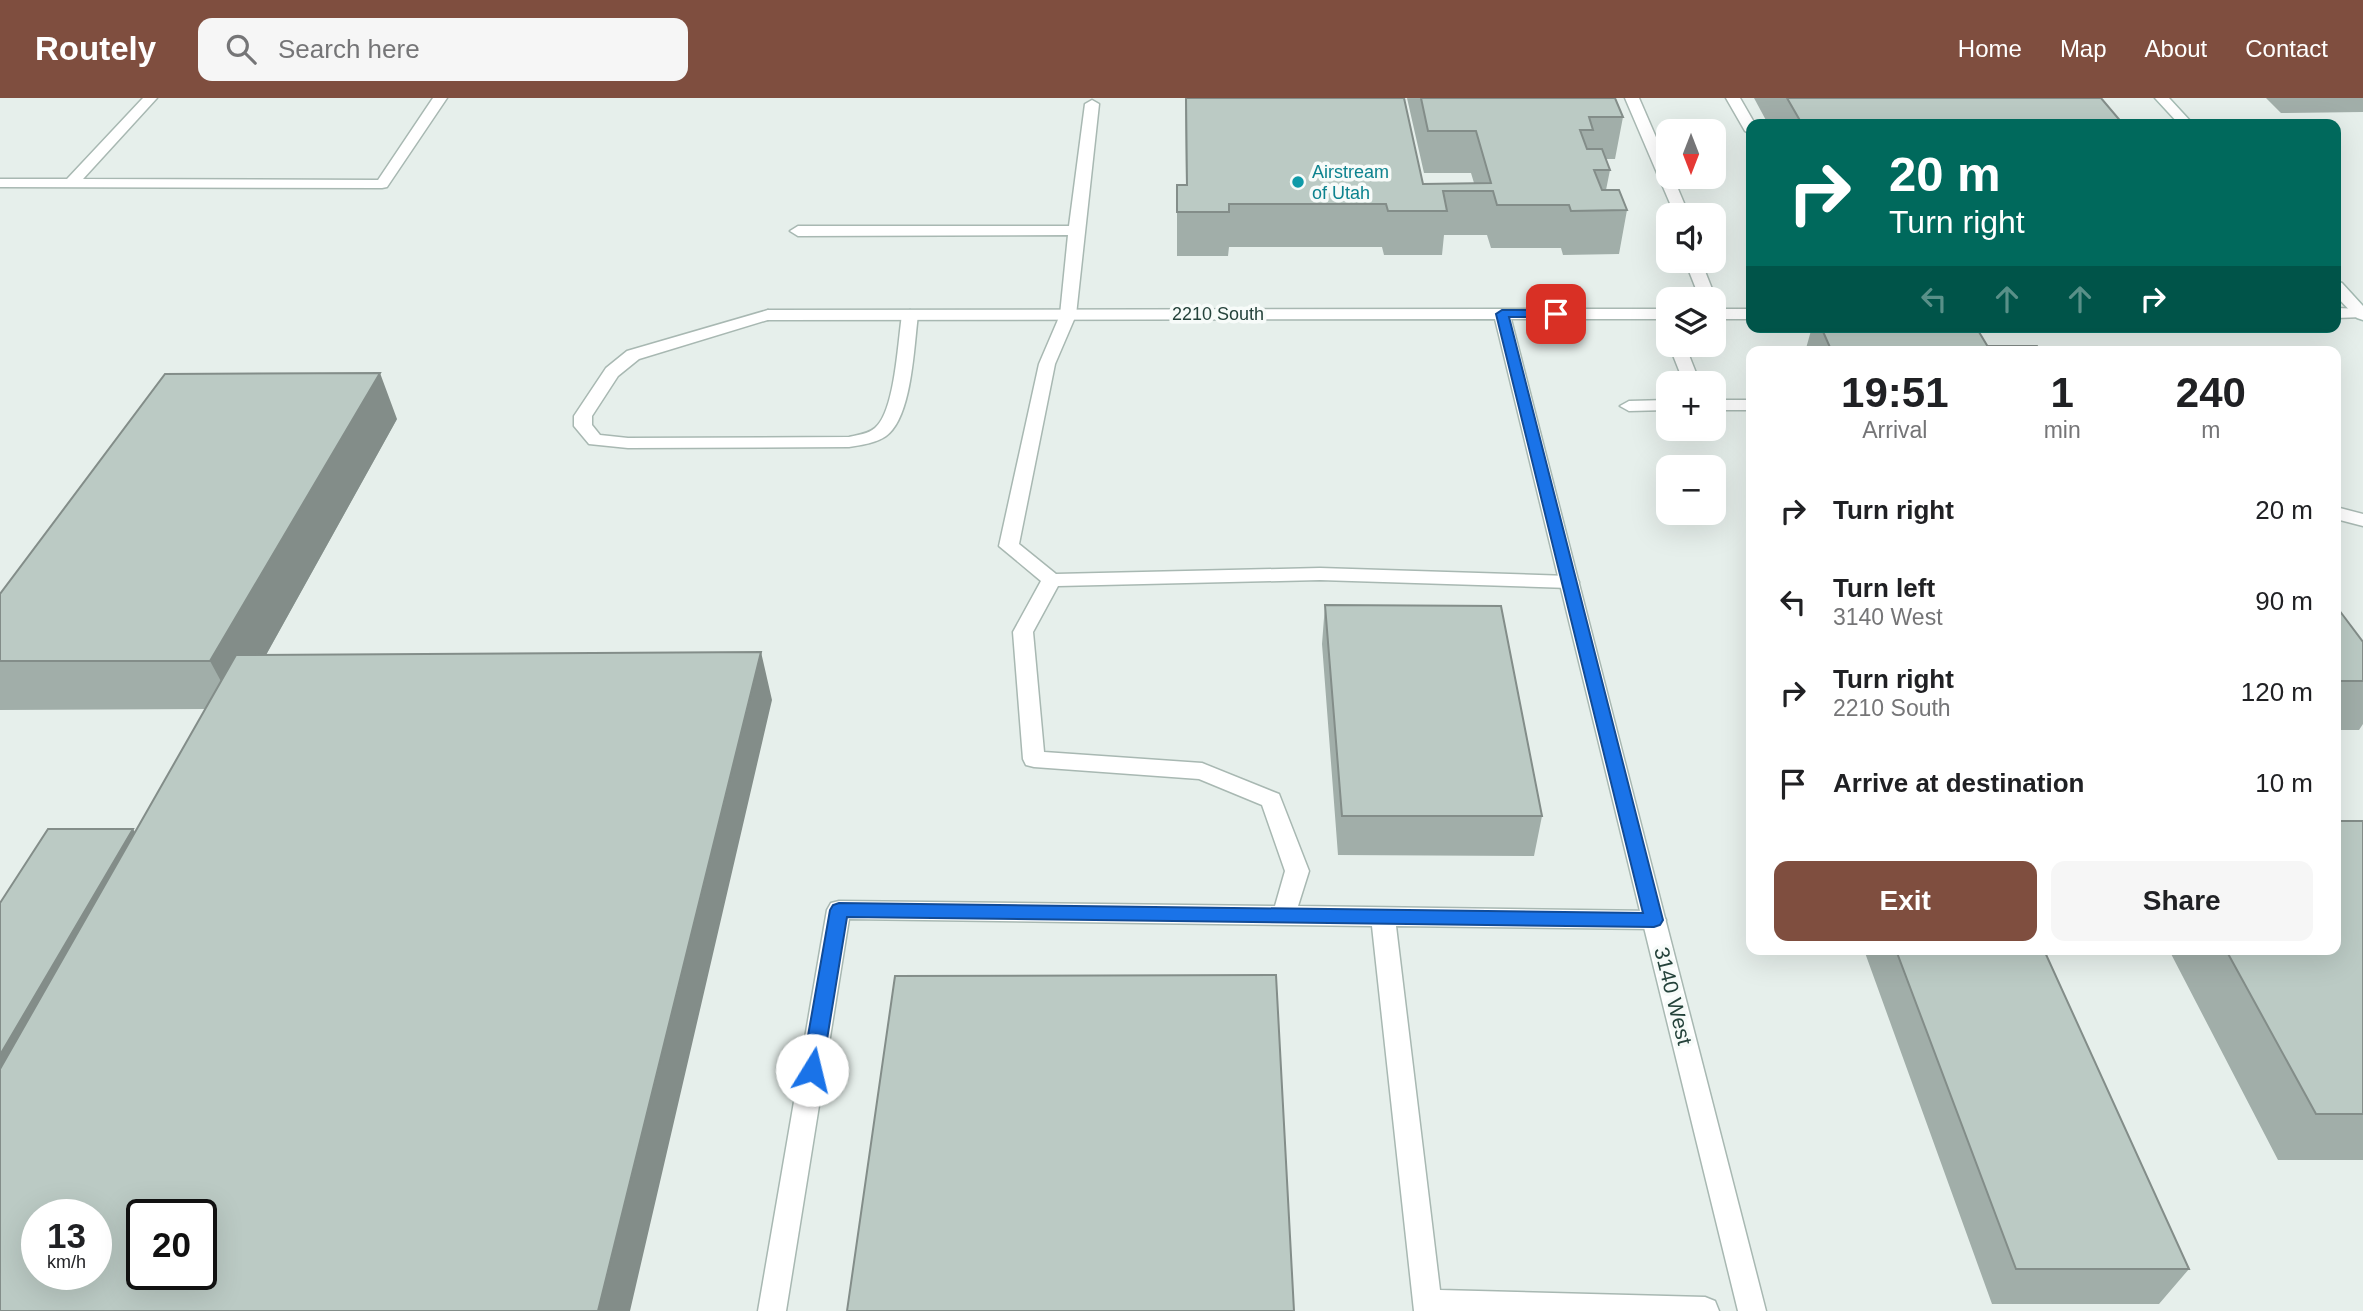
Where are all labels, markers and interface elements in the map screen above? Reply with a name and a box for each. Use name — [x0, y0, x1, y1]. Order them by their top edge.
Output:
search box — [198, 18, 688, 81]
text: Routely — [35, 30, 156, 67]
icon: search — [222, 30, 260, 68]
text: Search here — [278, 34, 420, 64]
text: Home — [1958, 35, 2022, 62]
text: Map — [2060, 35, 2107, 62]
text: About — [2145, 35, 2207, 62]
text: Contact — [2245, 35, 2328, 62]
north arrow — [1656, 119, 1726, 189]
map controls — [1656, 119, 1726, 525]
icon: right — [1774, 147, 1865, 238]
text: 20 m — [1889, 147, 2001, 201]
place label: Airstream of Utah — [1312, 162, 1389, 203]
marker: Airstream of Utah — [1290, 174, 1306, 190]
button: sound — [1656, 203, 1726, 273]
text: Turn right — [1889, 204, 2025, 240]
icon: left — [1915, 280, 1953, 318]
icon: ahead — [1988, 280, 2026, 318]
icon: ahead — [2061, 280, 2099, 318]
icon: right — [2134, 280, 2172, 318]
pin — [1526, 284, 1586, 344]
button: layers — [1656, 287, 1726, 357]
icon: arrive — [1537, 295, 1575, 333]
street label: 2210 South — [1172, 304, 1264, 324]
text: 19:51 — [1841, 369, 1949, 416]
text: 1 — [2050, 369, 2074, 416]
text: 240 — [2176, 369, 2246, 416]
button: + — [1656, 371, 1726, 441]
text: Arrival — [1862, 417, 1927, 443]
text: min — [2044, 417, 2081, 443]
text: m — [2201, 417, 2220, 443]
button: − — [1656, 455, 1726, 525]
icon: right — [1774, 492, 1812, 530]
text: Turn right — [1833, 495, 1954, 525]
text: 20 m — [2255, 495, 2313, 525]
text: Turn left — [1833, 573, 1935, 603]
icon: left — [1774, 583, 1812, 621]
text: 90 m — [2255, 586, 2313, 616]
text: 3140 West — [1833, 604, 1943, 630]
text: Turn right — [1833, 664, 1954, 694]
icon: right — [1774, 674, 1812, 712]
text: 120 m — [2241, 677, 2313, 707]
text: 2210 South — [1833, 695, 1951, 721]
icon: arrive — [1774, 765, 1812, 803]
text: Arrive at destination — [1833, 768, 2084, 798]
text: 10 m — [2255, 768, 2313, 798]
button: Exit — [1774, 861, 2037, 941]
button: Share — [2051, 861, 2313, 941]
street label: 3140 West — [1650, 945, 1697, 1047]
position arrow — [775, 1033, 849, 1107]
speed limit sign: 20 — [126, 1199, 217, 1290]
text: 13 — [47, 1216, 86, 1255]
text: km/h — [47, 1252, 86, 1272]

